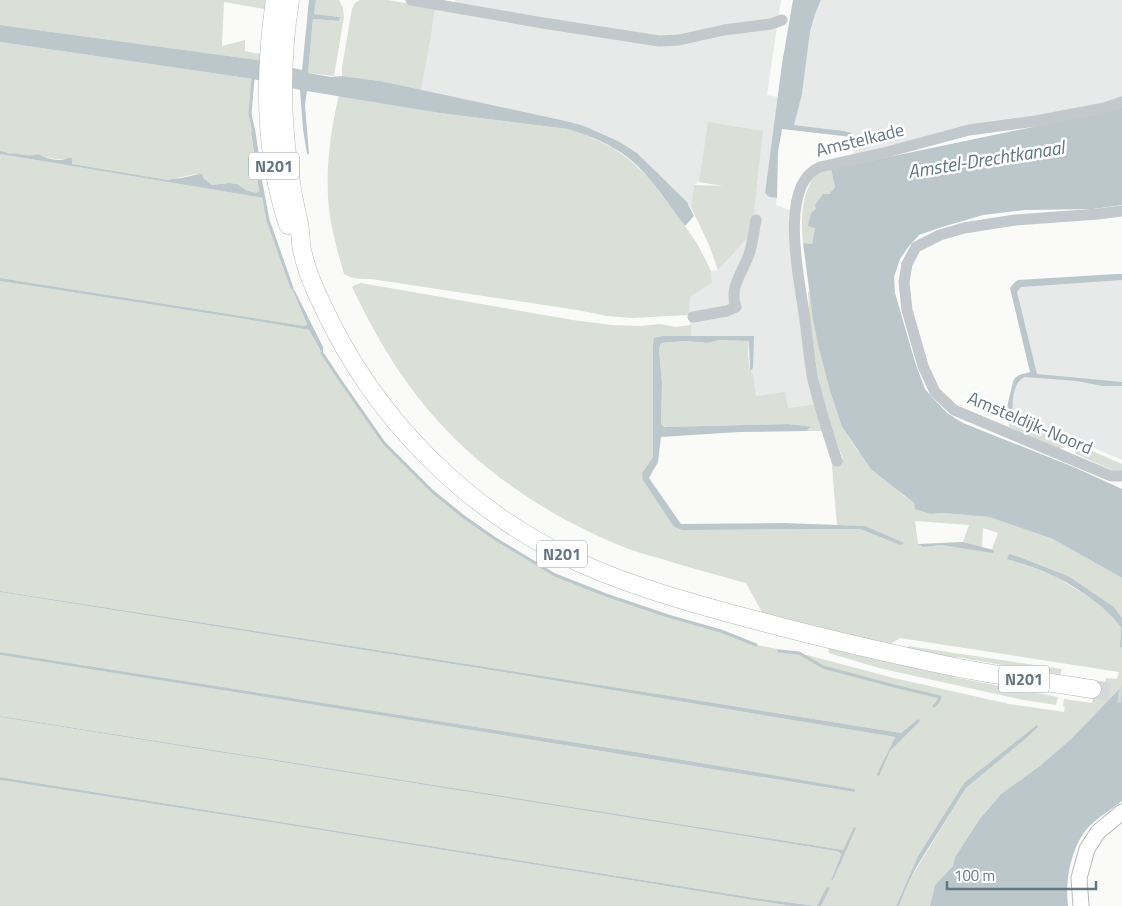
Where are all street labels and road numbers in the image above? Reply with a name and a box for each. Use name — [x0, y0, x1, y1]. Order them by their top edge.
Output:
street label: Amstelkade — [813, 116, 907, 163]
road number: N201 — [249, 153, 299, 180]
street label: Amsteldijk-Noord — [963, 384, 1097, 461]
road number: N201 — [537, 540, 587, 568]
road number: N201 — [999, 666, 1049, 692]

